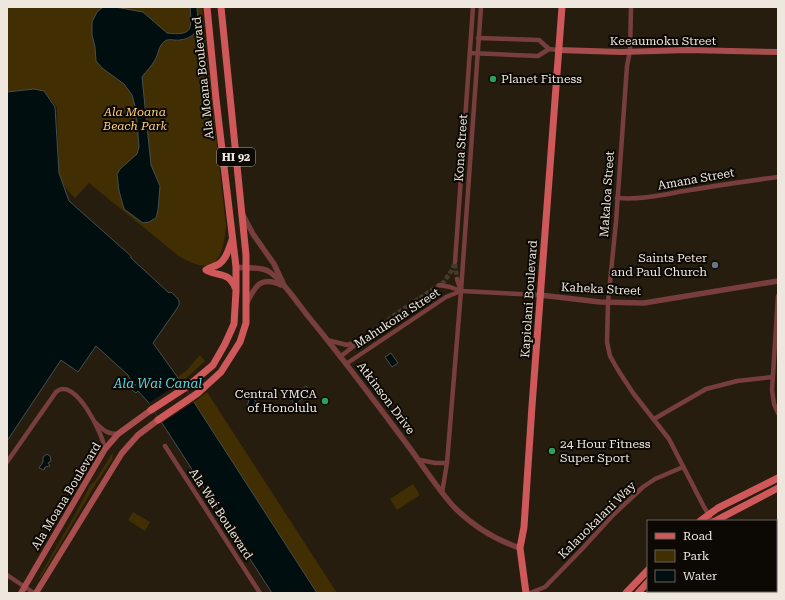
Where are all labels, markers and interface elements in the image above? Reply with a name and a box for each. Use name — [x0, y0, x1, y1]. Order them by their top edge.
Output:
street label: Ala Moana Boulevard — [190, 16, 216, 140]
street label: Keeaumoku Street — [610, 34, 717, 48]
place label: Planet Fitness — [501, 72, 582, 86]
marker: Planet Fitness — [488, 74, 498, 84]
park label: Ala Moana Beach Park — [102, 105, 167, 133]
street label: Kona Street — [452, 113, 470, 182]
road number: HI 92 — [217, 148, 255, 166]
street label: Makaloa Street — [597, 150, 617, 238]
street label: Amana Street — [657, 165, 736, 193]
street label: Kapiolani Boulevard — [518, 239, 540, 358]
place label: Saints Peter and Paul Church — [611, 251, 707, 279]
marker: Saints Peter and Paul Church — [710, 260, 720, 270]
street label: Kaheka Street — [560, 280, 642, 298]
street label: Mahukona Street — [352, 285, 443, 351]
street label: Atkinson Drive — [354, 359, 418, 437]
water label: Ala Wai Canal — [113, 376, 202, 391]
place label: Central YMCA of Honolulu — [235, 387, 318, 415]
marker: Central YMCA of Honolulu — [320, 396, 330, 406]
place label: 24 Hour Fitness Super Sport — [560, 437, 651, 465]
street label: Ala Moana Boulevard — [28, 439, 104, 552]
marker: 24 Hour Fitness Super Sport — [547, 446, 557, 456]
street label: Ala Wai Boulevard — [186, 466, 256, 562]
street label: Kalauokalani Way — [555, 478, 639, 562]
legend — [647, 520, 777, 592]
text: Road — [683, 529, 713, 543]
text: Park — [683, 549, 710, 563]
text: Water — [683, 569, 717, 583]

